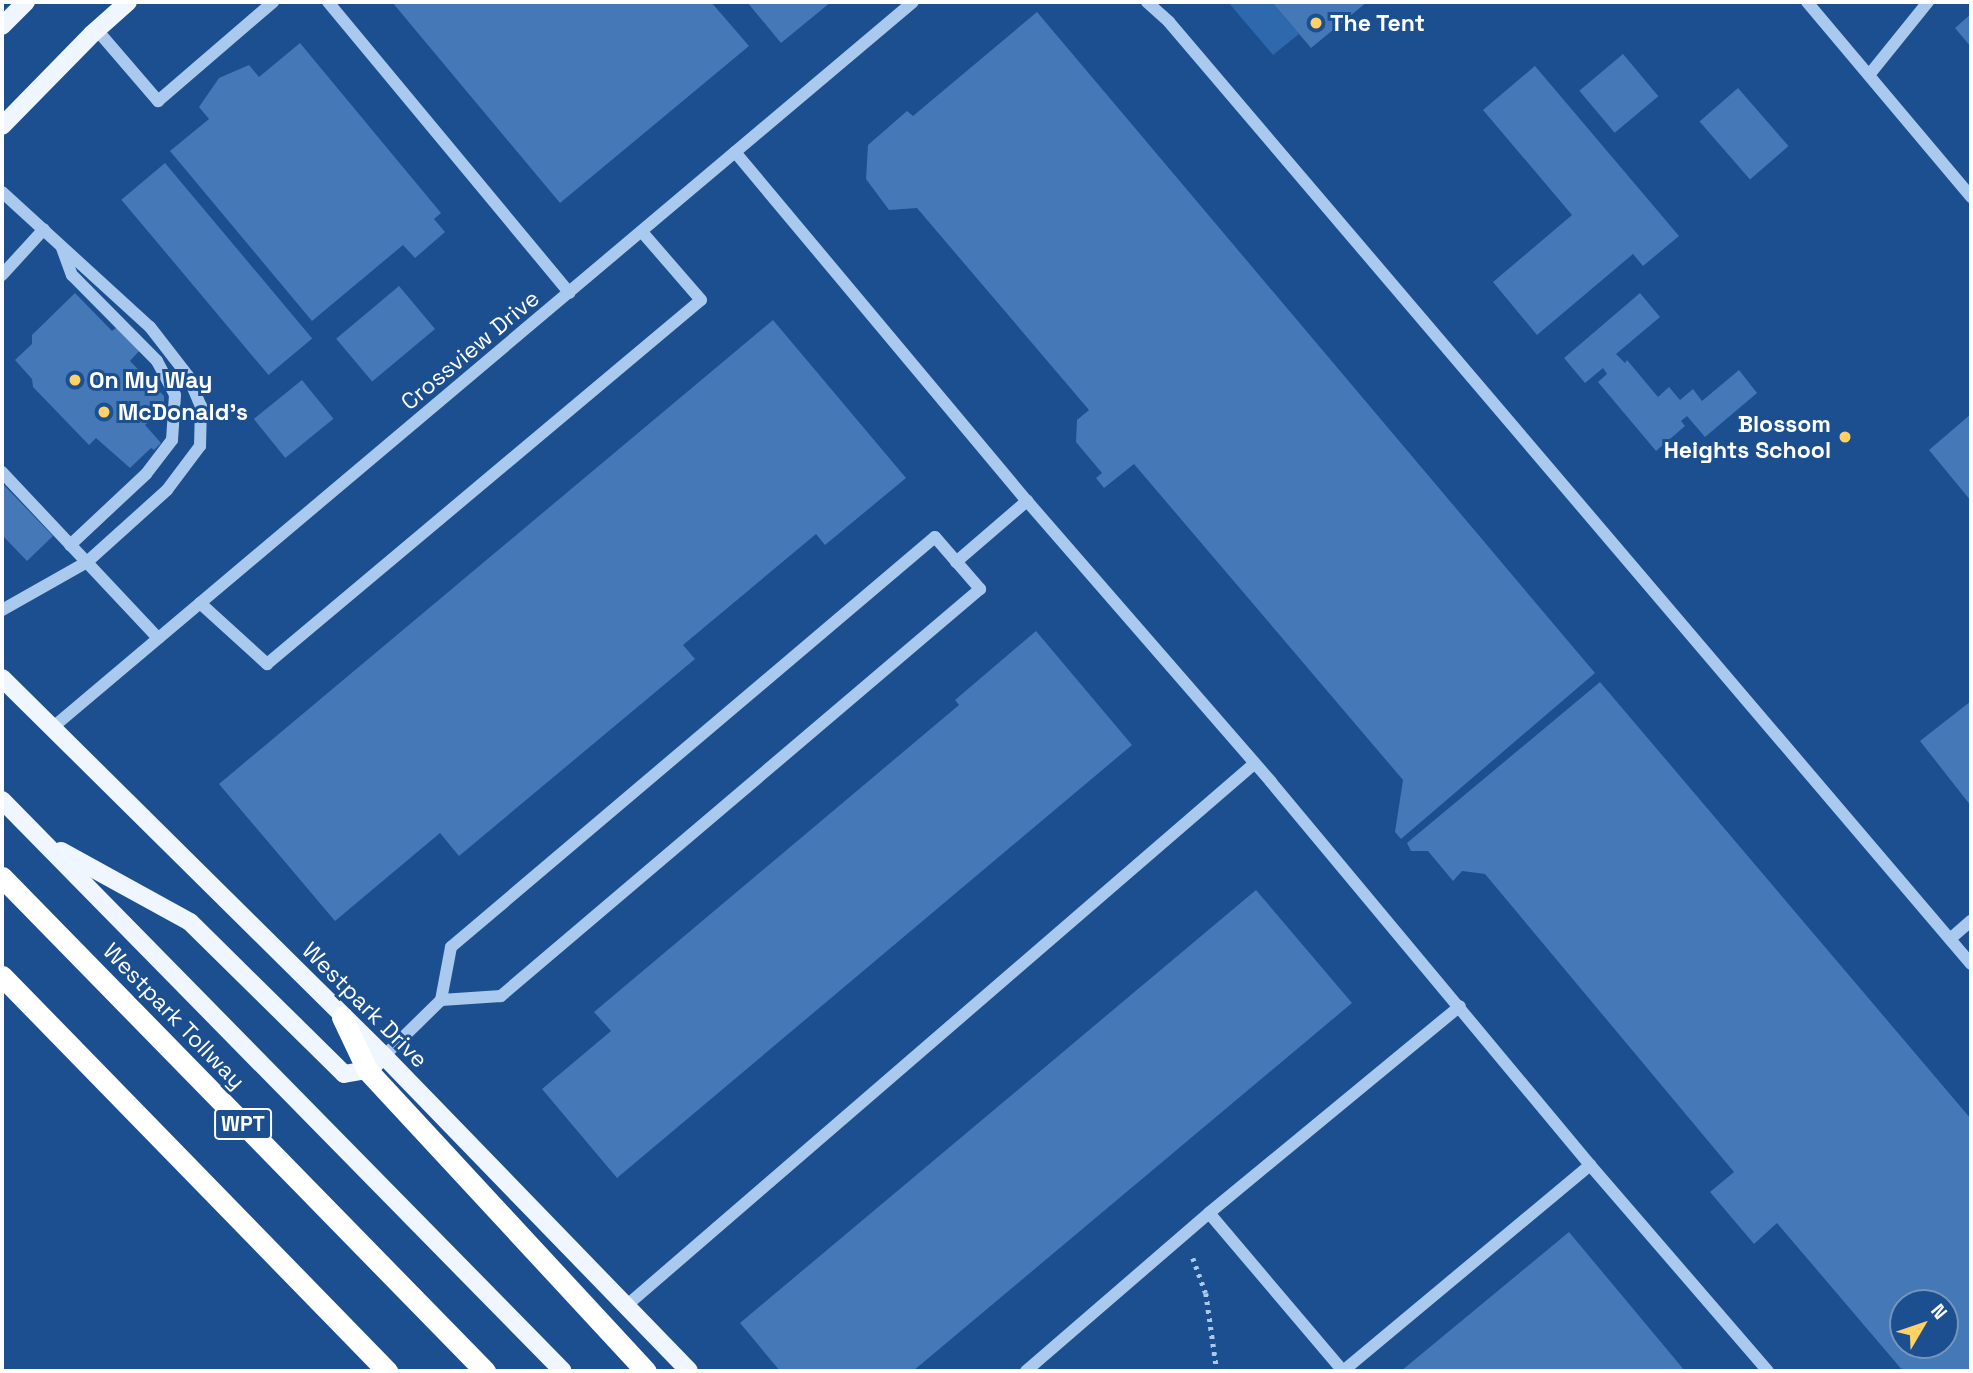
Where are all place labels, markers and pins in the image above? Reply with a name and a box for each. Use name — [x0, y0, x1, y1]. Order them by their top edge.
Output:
place label: The Tent — [1330, 9, 1426, 37]
marker: The Tent — [1308, 15, 1324, 31]
place label: On My Way — [89, 366, 213, 394]
marker: On My Way — [67, 372, 83, 388]
place label: McDonald's — [118, 398, 248, 426]
marker: McDonald's — [96, 404, 112, 420]
place label: Blossom Heights School — [1664, 410, 1831, 464]
marker: Blossom Heights School — [1837, 429, 1853, 445]

